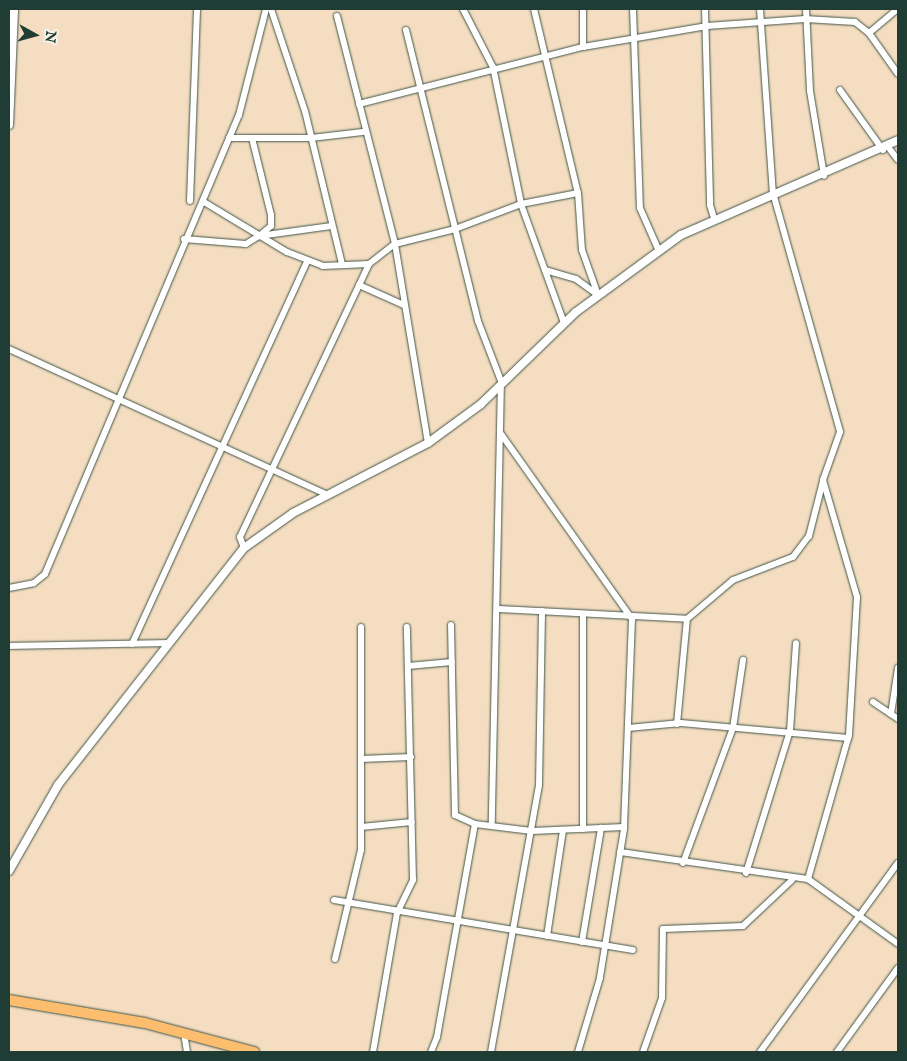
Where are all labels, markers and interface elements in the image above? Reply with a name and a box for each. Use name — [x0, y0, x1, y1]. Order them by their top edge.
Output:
north arrow — [10, 10, 60, 60]
text: N — [40, 30, 60, 44]

